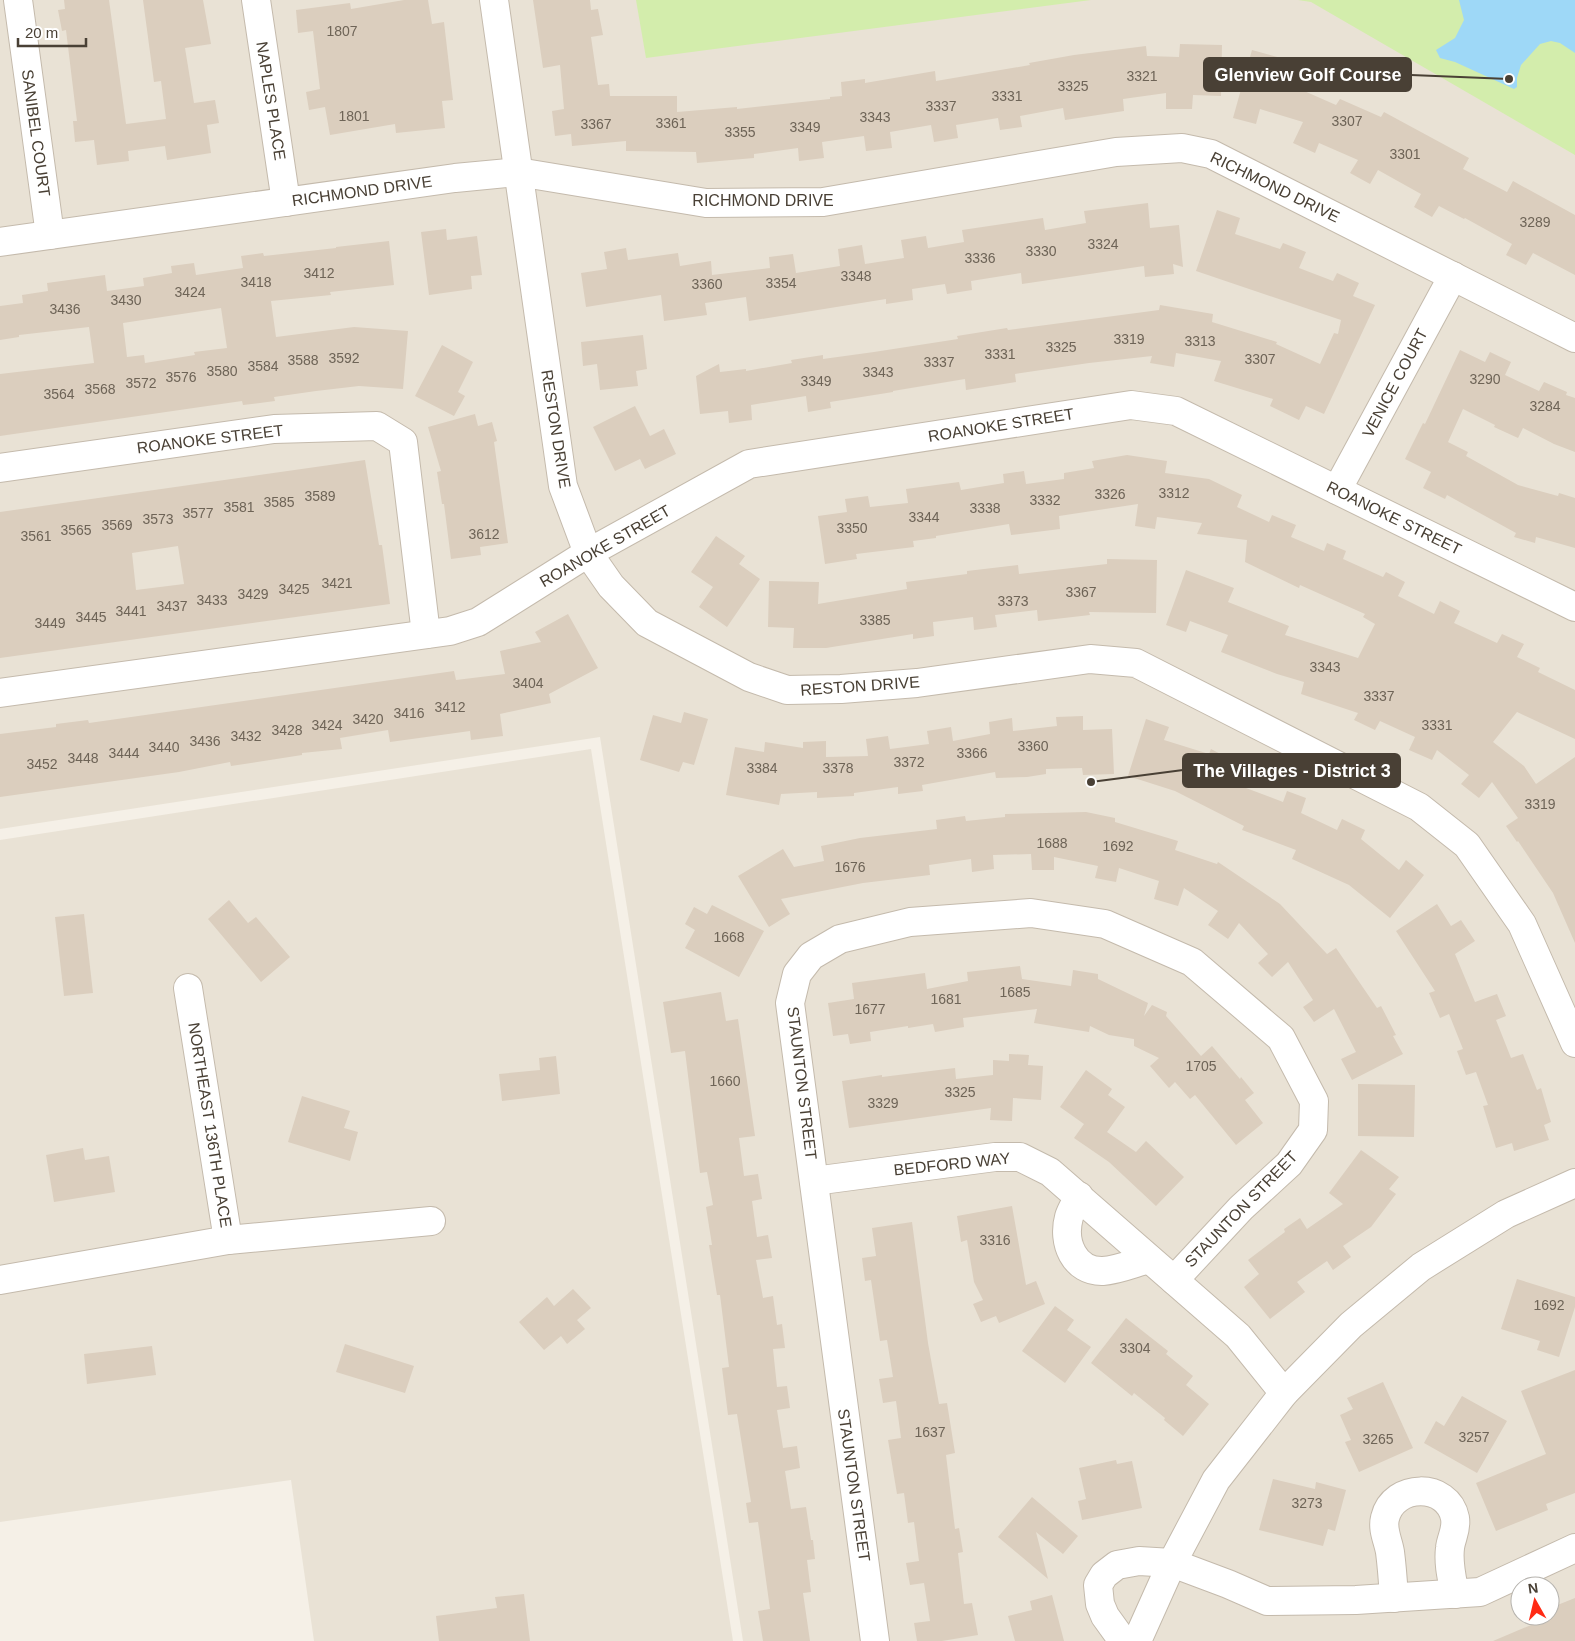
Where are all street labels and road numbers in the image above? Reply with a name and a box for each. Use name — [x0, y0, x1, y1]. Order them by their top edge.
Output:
street label: NAPLES PLACE — [253, 40, 289, 162]
street label: SANIBEL COURT — [19, 68, 53, 198]
street label: RICHMOND DRIVE — [1208, 148, 1342, 226]
street label: RICHMOND DRIVE — [291, 173, 433, 209]
street label: RICHMOND DRIVE — [692, 192, 834, 209]
street label: VENICE COURT — [1359, 326, 1431, 440]
street label: RESTON DRIVE — [538, 369, 574, 489]
street label: ROANOKE STREET — [927, 405, 1075, 445]
street label: ROANOKE STREET — [136, 422, 284, 456]
street label: ROANOKE STREET — [1324, 478, 1464, 558]
street label: ROANOKE STREET — [537, 502, 673, 590]
street label: RESTON DRIVE — [800, 673, 920, 699]
street label: STAUNTON STREET — [784, 1005, 820, 1161]
street label: NORTHEAST 136TH PLACE — [185, 1021, 235, 1229]
street label: STAUNTON STREET — [1181, 1148, 1301, 1270]
street label: BEDFORD WAY — [893, 1149, 1012, 1179]
street label: STAUNTON STREET — [835, 1408, 873, 1563]

